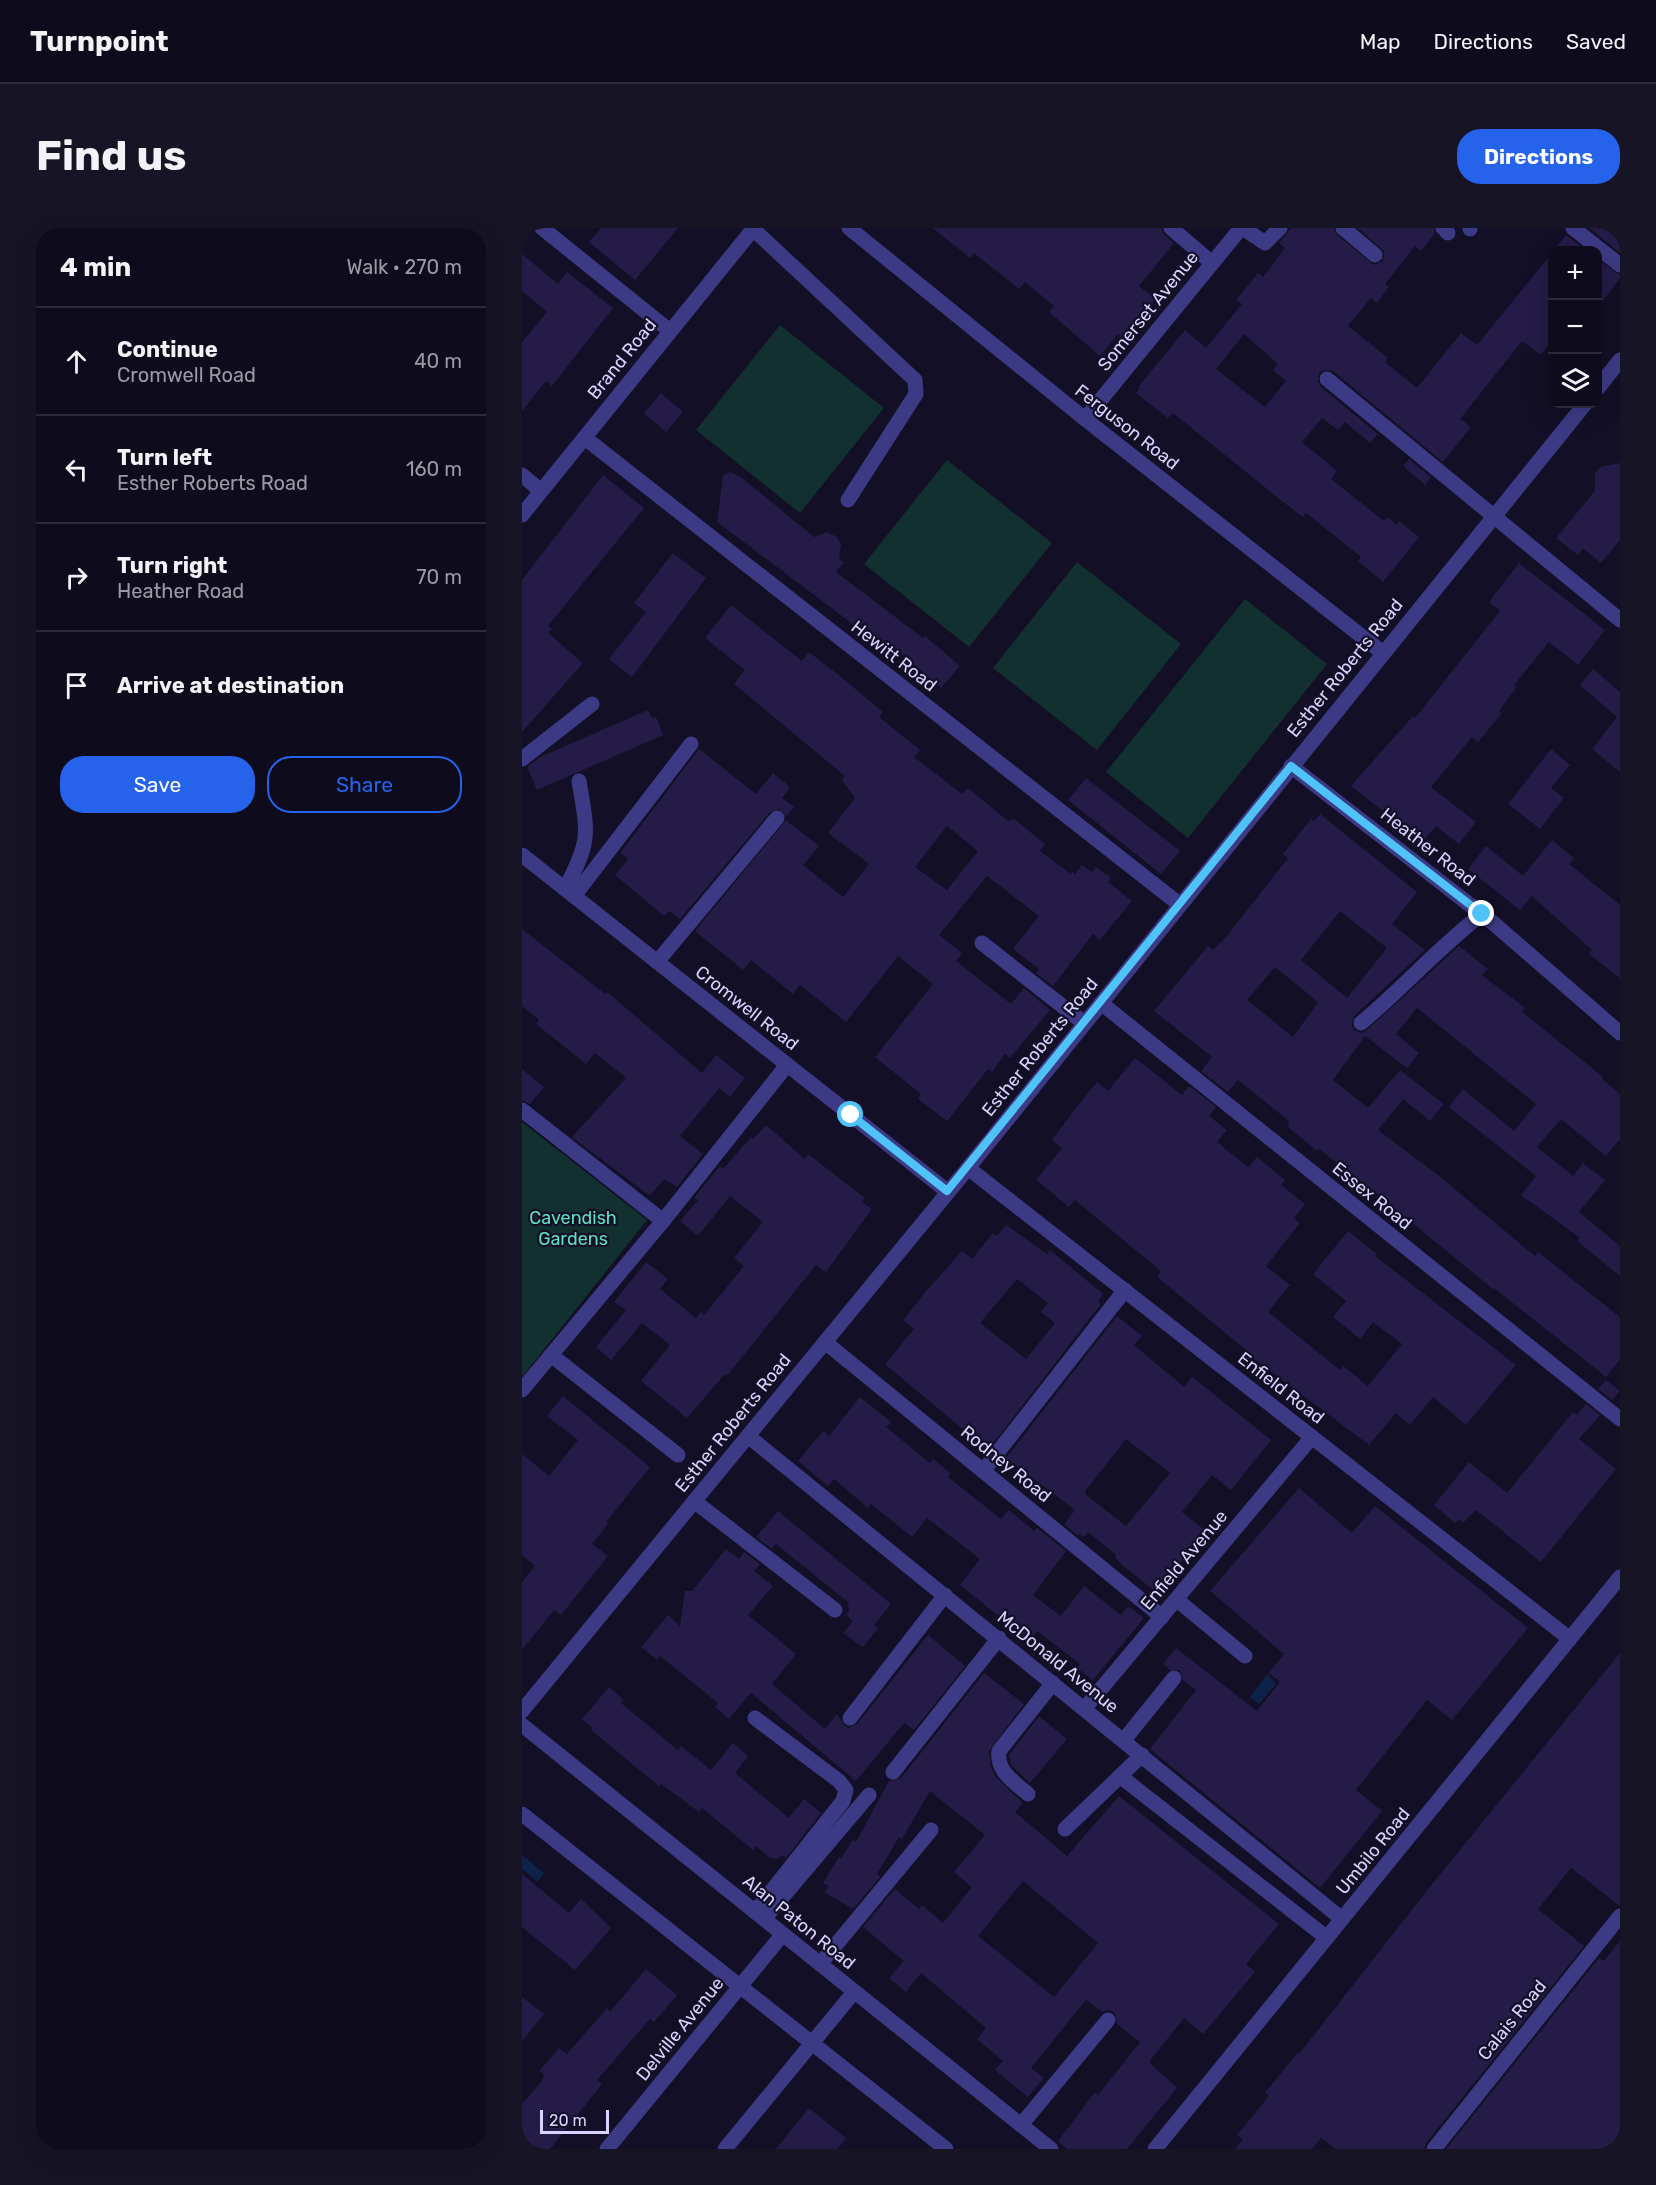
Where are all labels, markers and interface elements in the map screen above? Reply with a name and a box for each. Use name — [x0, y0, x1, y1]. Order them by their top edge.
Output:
text: Turnpoint — [30, 25, 169, 58]
text: Map — [1360, 29, 1401, 54]
text: Directions — [1434, 29, 1533, 54]
text: Saved — [1566, 29, 1626, 54]
button: Directions — [1457, 129, 1620, 184]
text: Find us — [36, 131, 187, 181]
map controls — [1548, 246, 1602, 408]
button: + — [1548, 246, 1602, 300]
street label: Somerset Avenue — [1093, 247, 1203, 375]
text: 4 min — [60, 252, 131, 283]
text: Walk · 270 m — [347, 255, 462, 279]
button: − — [1548, 300, 1602, 354]
street label: Brand Road — [583, 314, 661, 404]
text: Continue — [117, 336, 218, 363]
icon: ahead — [60, 345, 93, 378]
text: 40 m — [414, 349, 462, 373]
button: layers — [1548, 354, 1602, 408]
text: Cromwell Road — [117, 363, 256, 387]
street label: Ferguson Road — [1071, 380, 1183, 474]
text: Turn left — [117, 444, 212, 471]
icon: left — [60, 453, 93, 486]
text: 160 m — [406, 457, 462, 481]
text: Esther Roberts Road — [117, 471, 308, 495]
text: Turn right — [117, 552, 227, 579]
icon: right — [60, 561, 93, 594]
text: 70 m — [416, 565, 462, 589]
text: Heather Road — [117, 579, 244, 603]
street label: Esther Roberts Road — [1282, 594, 1408, 742]
street label: Hewitt Road — [847, 616, 941, 696]
icon: arrive — [60, 669, 93, 702]
text: Arrive at destination — [117, 672, 344, 699]
button: Save — [60, 756, 255, 813]
button: Share — [267, 756, 462, 813]
street label: Heather Road — [1376, 803, 1480, 891]
route end — [1468, 900, 1494, 926]
street label: Cromwell Road — [691, 961, 803, 1055]
street label: Esther Roberts Road — [977, 973, 1103, 1121]
route start — [837, 1101, 863, 1127]
street label: Essex Road — [1328, 1157, 1416, 1235]
park label: Cavendish Gardens — [529, 1207, 617, 1250]
street label: Enfield Road — [1233, 1347, 1329, 1429]
street label: Esther Roberts Road — [670, 1349, 796, 1497]
street label: Rodney Road — [956, 1421, 1056, 1507]
street label: Enfield Avenue — [1136, 1506, 1232, 1614]
street label: McDonald Avenue — [993, 1606, 1123, 1718]
street label: Umbilo Road — [1331, 1803, 1415, 1899]
street label: Alan Paton Road — [738, 1870, 860, 1974]
street label: Delville Avenue — [631, 1973, 729, 2085]
street label: Calais Road — [1473, 1975, 1551, 2065]
scale bar — [540, 2107, 609, 2134]
text: 20 m — [549, 2111, 587, 2130]

